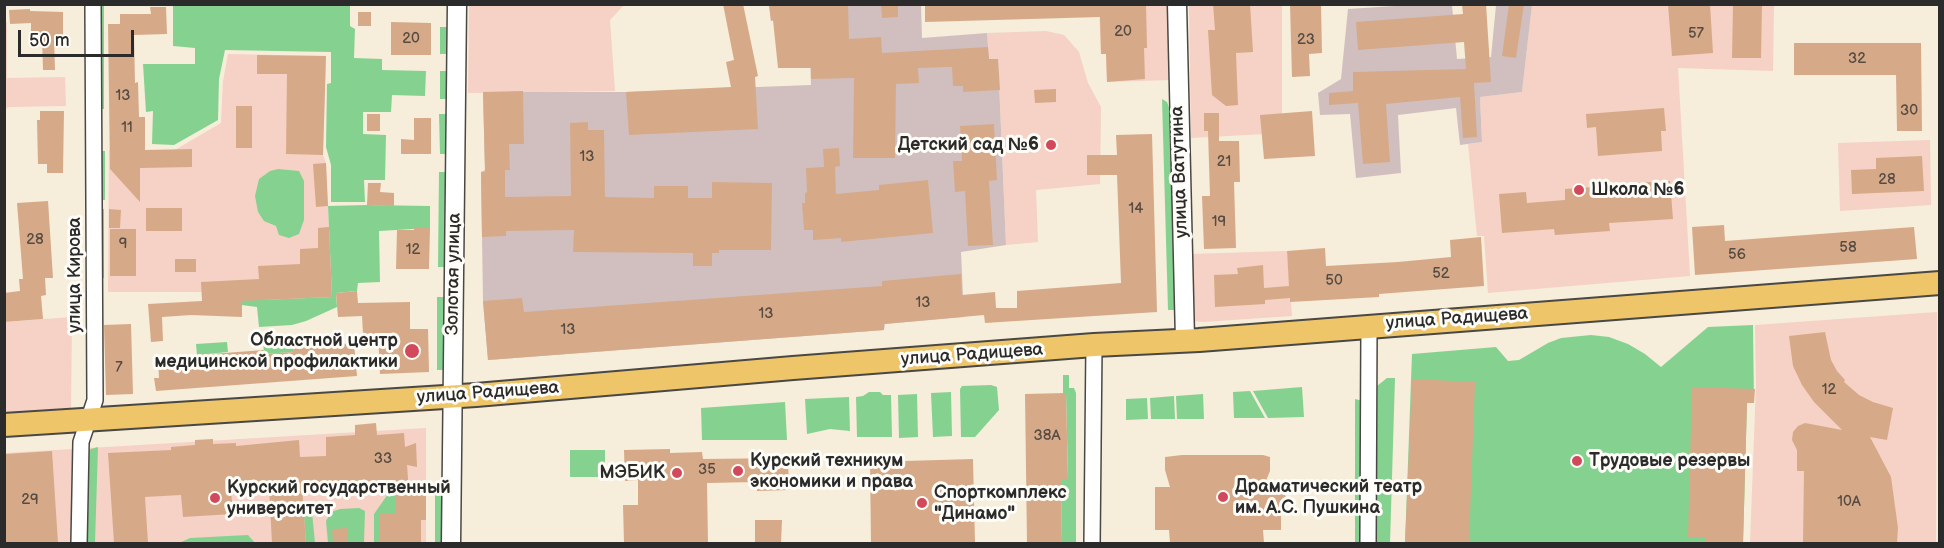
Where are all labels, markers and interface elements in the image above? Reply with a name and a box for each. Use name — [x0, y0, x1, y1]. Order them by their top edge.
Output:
scale bar — [21, 18, 136, 56]
house number: 20 — [1114, 23, 1132, 41]
house number: 57 — [1688, 25, 1704, 43]
text: 50 m — [29, 30, 70, 51]
house number: 20 — [402, 30, 420, 48]
house number: 23 — [1297, 31, 1315, 49]
house number: 32 — [1848, 50, 1866, 68]
house number: 13 — [115, 87, 131, 105]
house number: 30 — [1900, 102, 1918, 120]
street label: улица Ватутина — [1167, 105, 1193, 239]
house number: 11 — [121, 119, 133, 137]
place label: Детский сад №6 — [898, 134, 1039, 156]
marker: Детский сад №6 — [1044, 138, 1058, 152]
house number: 13 — [579, 148, 595, 166]
house number: 21 — [1217, 153, 1231, 171]
house number: 28 — [1878, 171, 1896, 189]
place label: Школа №6 — [1591, 179, 1684, 201]
marker: Школа №6 — [1572, 183, 1586, 197]
house number: 14 — [1129, 200, 1143, 218]
street label: Золотая улица — [442, 213, 466, 335]
house number: 19 — [1212, 213, 1226, 231]
street label: улица Кирова — [64, 217, 86, 333]
house number: 28 — [26, 231, 44, 249]
house number: 9 — [119, 235, 127, 253]
house number: 58 — [1839, 239, 1857, 257]
house number: 12 — [406, 241, 420, 259]
house number: 56 — [1728, 246, 1746, 264]
house number: 52 — [1432, 265, 1450, 283]
house number: 50 — [1325, 272, 1343, 290]
house number: 13 — [915, 294, 931, 312]
street label: улица Радищева — [1385, 303, 1529, 335]
house number: 13 — [758, 305, 774, 323]
house number: 13 — [560, 321, 576, 339]
place label: Областной центр медицинской профилактики — [154, 330, 398, 372]
street label: улица Радищева — [900, 339, 1044, 371]
marker: Областной центр медицинской профилактики — [403, 342, 421, 360]
house number: 7 — [115, 359, 123, 377]
street label: улица Радищева — [416, 377, 560, 409]
house number: 12 — [1822, 381, 1836, 399]
house number: 38А — [1033, 427, 1061, 445]
house number: 33 — [374, 450, 392, 468]
place label: Курский техникум экономики и права — [750, 450, 913, 492]
place label: Трудовые резервы — [1589, 450, 1750, 472]
marker: Трудовые резервы — [1570, 454, 1584, 468]
house number: 35 — [698, 461, 716, 479]
place label: МЭБИК — [600, 462, 665, 484]
marker: Курский техникум экономики и права — [731, 464, 745, 478]
marker: МЭБИК — [670, 466, 684, 480]
place label: Драматический театр им. А.С. Пушкина — [1235, 476, 1422, 518]
place label: Курский государственный университет — [227, 477, 451, 520]
place label: Спорткомплекс "Динамо" — [934, 482, 1067, 524]
marker: Драматический театр им. А.С. Пушкина — [1216, 490, 1230, 504]
house number: 29 — [21, 491, 39, 509]
marker: Курский государственный университет — [208, 491, 222, 505]
house number: 10А — [1837, 493, 1861, 511]
marker: Спорткомплекс "Динамо" — [915, 496, 929, 510]

